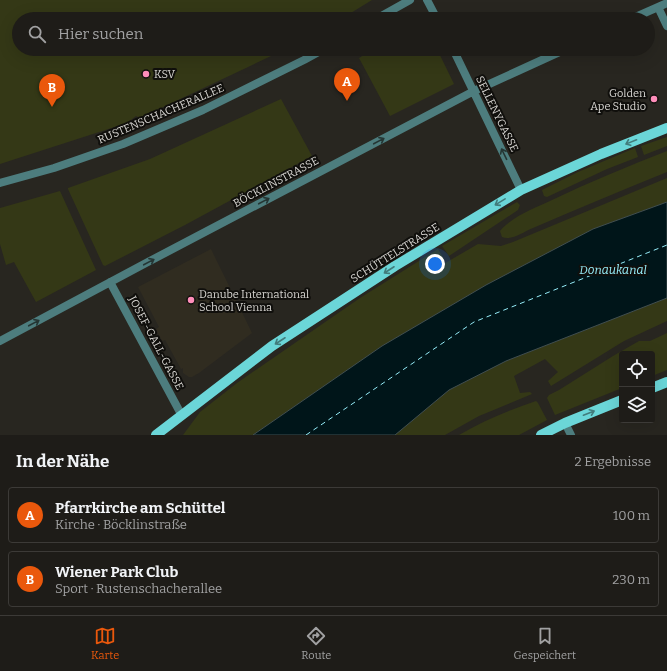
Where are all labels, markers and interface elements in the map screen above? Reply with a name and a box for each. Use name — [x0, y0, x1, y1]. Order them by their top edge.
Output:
search box — [12, 12, 655, 56]
icon: search — [26, 23, 48, 45]
text: Hier suchen — [58, 25, 143, 43]
place label: KSV — [154, 68, 175, 81]
pin: A — [334, 68, 360, 101]
marker: KSV — [141, 69, 151, 79]
pin: B — [39, 74, 65, 107]
street label: SELLENYGASSE — [473, 74, 521, 154]
street label: RUSTENSCHACHERALLEE — [96, 81, 226, 147]
place label: Golden Ape Studio — [590, 87, 646, 113]
marker: Golden Ape Studio — [649, 94, 659, 104]
one-way arrow — [373, 137, 385, 144]
one-way arrow — [625, 138, 637, 146]
one-way arrow — [500, 149, 507, 161]
street label: BÖCKLINSTRASSE — [231, 154, 321, 210]
one-way arrow — [258, 197, 270, 204]
one-way arrow — [495, 198, 506, 206]
street label: SCHÜTTELSTRASSE — [348, 220, 442, 286]
your location — [425, 254, 445, 274]
one-way arrow — [143, 257, 155, 265]
water label: Donaukanal — [579, 263, 647, 277]
one-way arrow — [384, 266, 395, 274]
place label: Danube International School Vienna — [199, 288, 309, 314]
street label: JOSEF-GALL-GASSE — [125, 293, 186, 392]
marker: Danube International School Vienna — [186, 295, 196, 305]
one-way arrow — [28, 319, 40, 326]
one-way arrow — [274, 337, 286, 345]
map controls — [619, 351, 655, 423]
button: locate — [619, 351, 655, 387]
button: layers — [619, 387, 655, 423]
one-way arrow — [583, 408, 595, 416]
text: In der Nähe — [16, 451, 109, 472]
text: 2 Ergebnisse — [575, 454, 651, 469]
text: Pfarrkirche am Schüttel — [55, 499, 226, 517]
text: A — [25, 508, 35, 523]
text: 100 m — [613, 508, 650, 523]
text: Kirche · Böcklinstraße — [55, 517, 187, 532]
text: Wiener Park Club — [55, 563, 178, 581]
text: B — [26, 572, 34, 587]
text: 230 m — [612, 572, 650, 587]
text: Sport · Rustenschacherallee — [55, 581, 222, 596]
tab: Karte — [91, 625, 119, 662]
tab: Route — [301, 625, 331, 662]
tab: Gespeichert — [514, 625, 576, 662]

